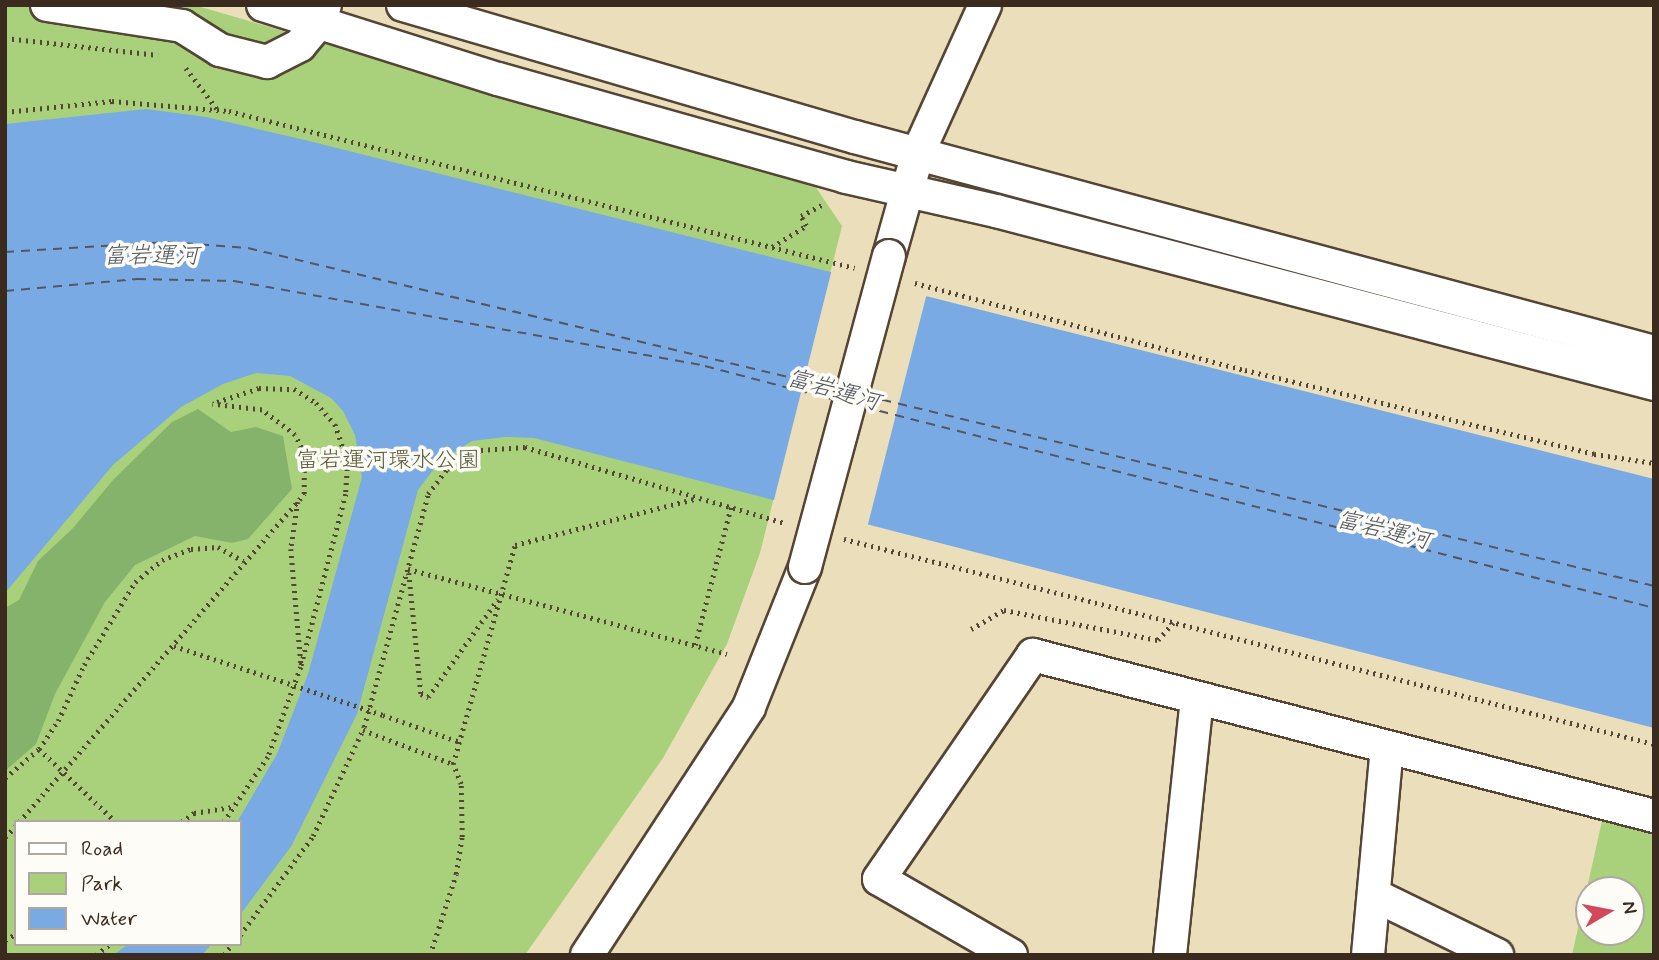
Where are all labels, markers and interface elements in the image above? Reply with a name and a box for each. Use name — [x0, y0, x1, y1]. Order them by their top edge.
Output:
water label: 富岩運河 — [103, 243, 199, 271]
water label: 富岩運河 — [783, 364, 883, 418]
park label: 富岩運河環水公園 — [296, 447, 480, 475]
water label: 富岩運河 — [1333, 505, 1433, 557]
legend — [14, 820, 242, 946]
text: Road — [81, 835, 123, 863]
text: Park — [81, 870, 123, 898]
north arrow — [1575, 876, 1645, 946]
text: N — [1616, 899, 1643, 916]
text: Water — [81, 905, 137, 933]

